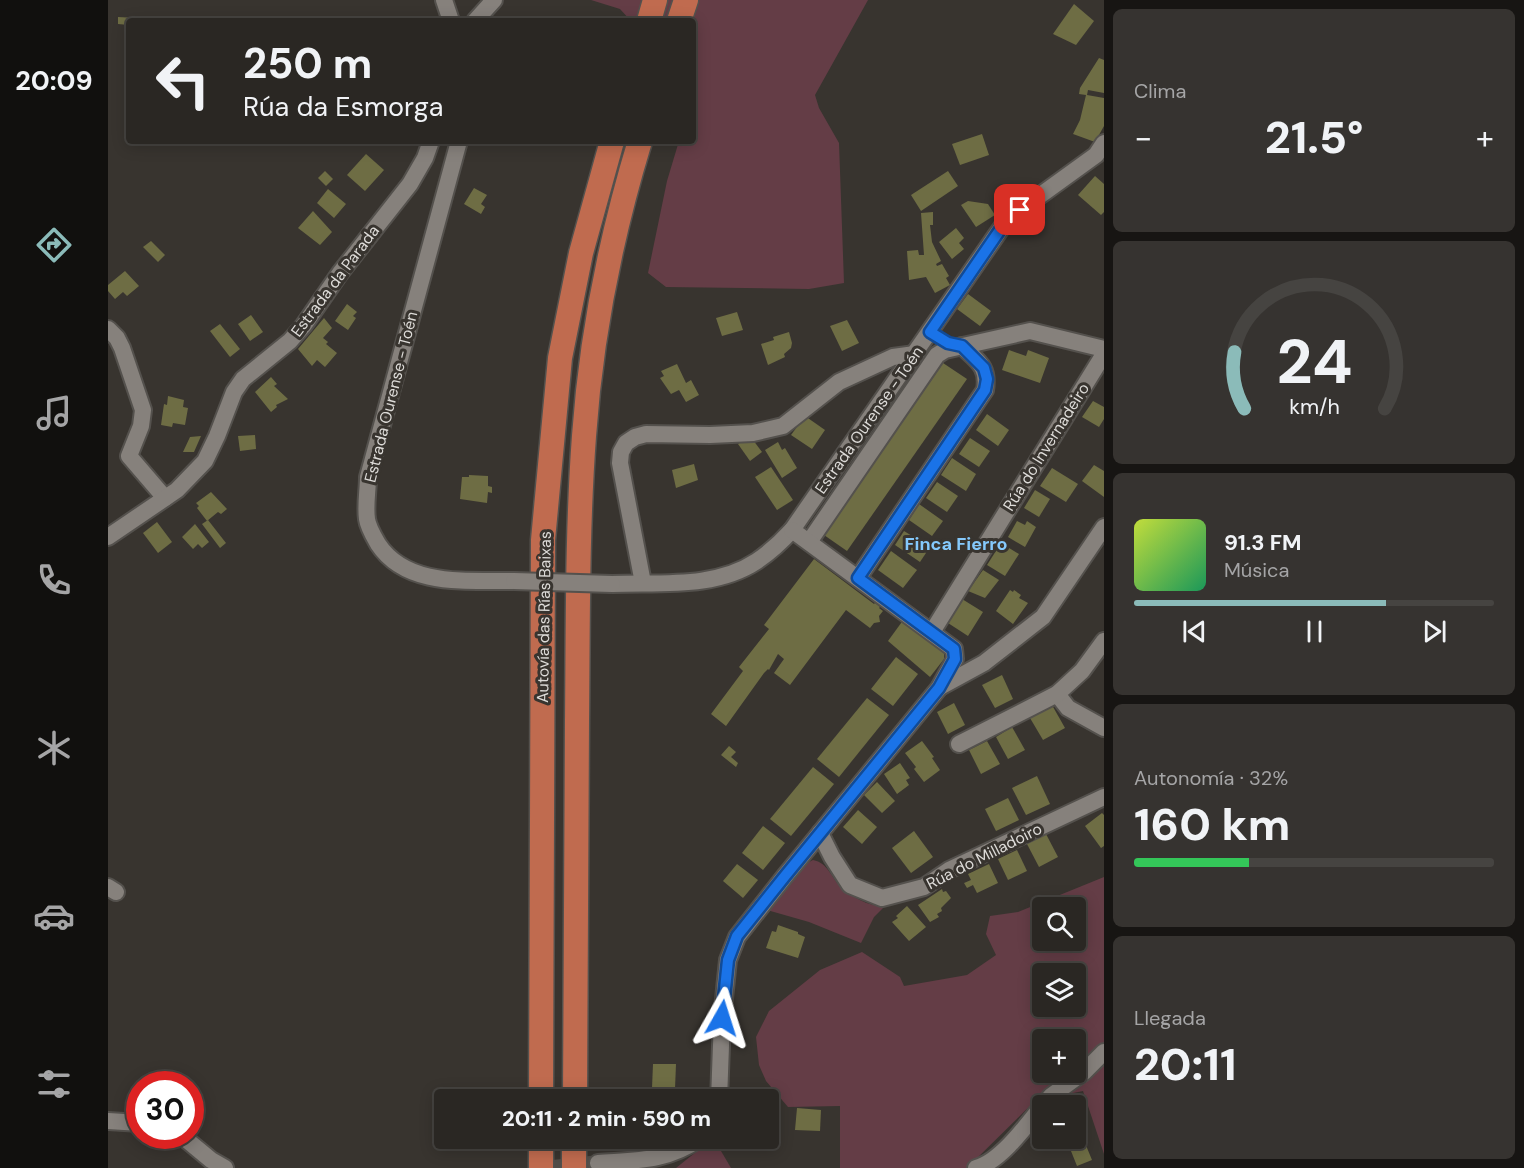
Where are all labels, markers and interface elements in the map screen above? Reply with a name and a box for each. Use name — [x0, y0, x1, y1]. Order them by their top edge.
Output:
text: 250 m — [243, 36, 372, 91]
icon: left — [144, 42, 222, 120]
text: 20:09 — [15, 63, 93, 98]
text: Clima — [1134, 78, 1186, 104]
text: Rúa da Esmorga — [243, 89, 443, 124]
text: 21.5° — [1265, 108, 1363, 167]
text: − — [1134, 116, 1152, 159]
text: + — [1476, 116, 1494, 159]
pin — [994, 184, 1045, 235]
icon: arrive — [1003, 193, 1036, 226]
street label: Estrada da Parada — [286, 221, 384, 341]
icon: directions — [33, 224, 75, 266]
street label: Estrada Ourense - Toén — [360, 309, 422, 485]
text: 24 — [1276, 321, 1352, 402]
street label: Estrada Ourense - Toén — [810, 342, 928, 498]
street label: Rúa do Invernadeiro — [998, 379, 1094, 515]
icon: music — [33, 392, 75, 434]
text: km/h — [1289, 394, 1339, 422]
text: 91.3 FM — [1224, 528, 1302, 557]
street label: Autovía das Rías Baixas — [532, 531, 556, 703]
district label: Finca Fierro — [904, 532, 1008, 556]
text: Música — [1224, 557, 1289, 583]
icon: phone — [33, 559, 75, 601]
icon: previous — [1178, 615, 1211, 648]
icon: pause — [1298, 615, 1331, 648]
icon: next — [1418, 615, 1451, 648]
icon: climate — [33, 727, 75, 769]
text: Autonomía · 32% — [1134, 765, 1288, 791]
text: 160 km — [1134, 795, 1290, 854]
street label: Rúa do Milladoiro — [923, 818, 1045, 894]
icon: car — [33, 895, 75, 937]
map controls — [1032, 897, 1086, 1149]
button: search — [1032, 897, 1086, 951]
button: layers — [1032, 963, 1086, 1017]
position arrow — [690, 986, 754, 1050]
text: Llegada — [1134, 1005, 1206, 1031]
button: + — [1032, 1029, 1086, 1083]
text: 20:11 — [1134, 1035, 1237, 1094]
icon: filters — [33, 1063, 75, 1105]
speed limit sign: 30 — [126, 1071, 204, 1149]
button: − — [1032, 1095, 1086, 1149]
text: 20:11 · 2 min · 590 m — [502, 1104, 711, 1133]

